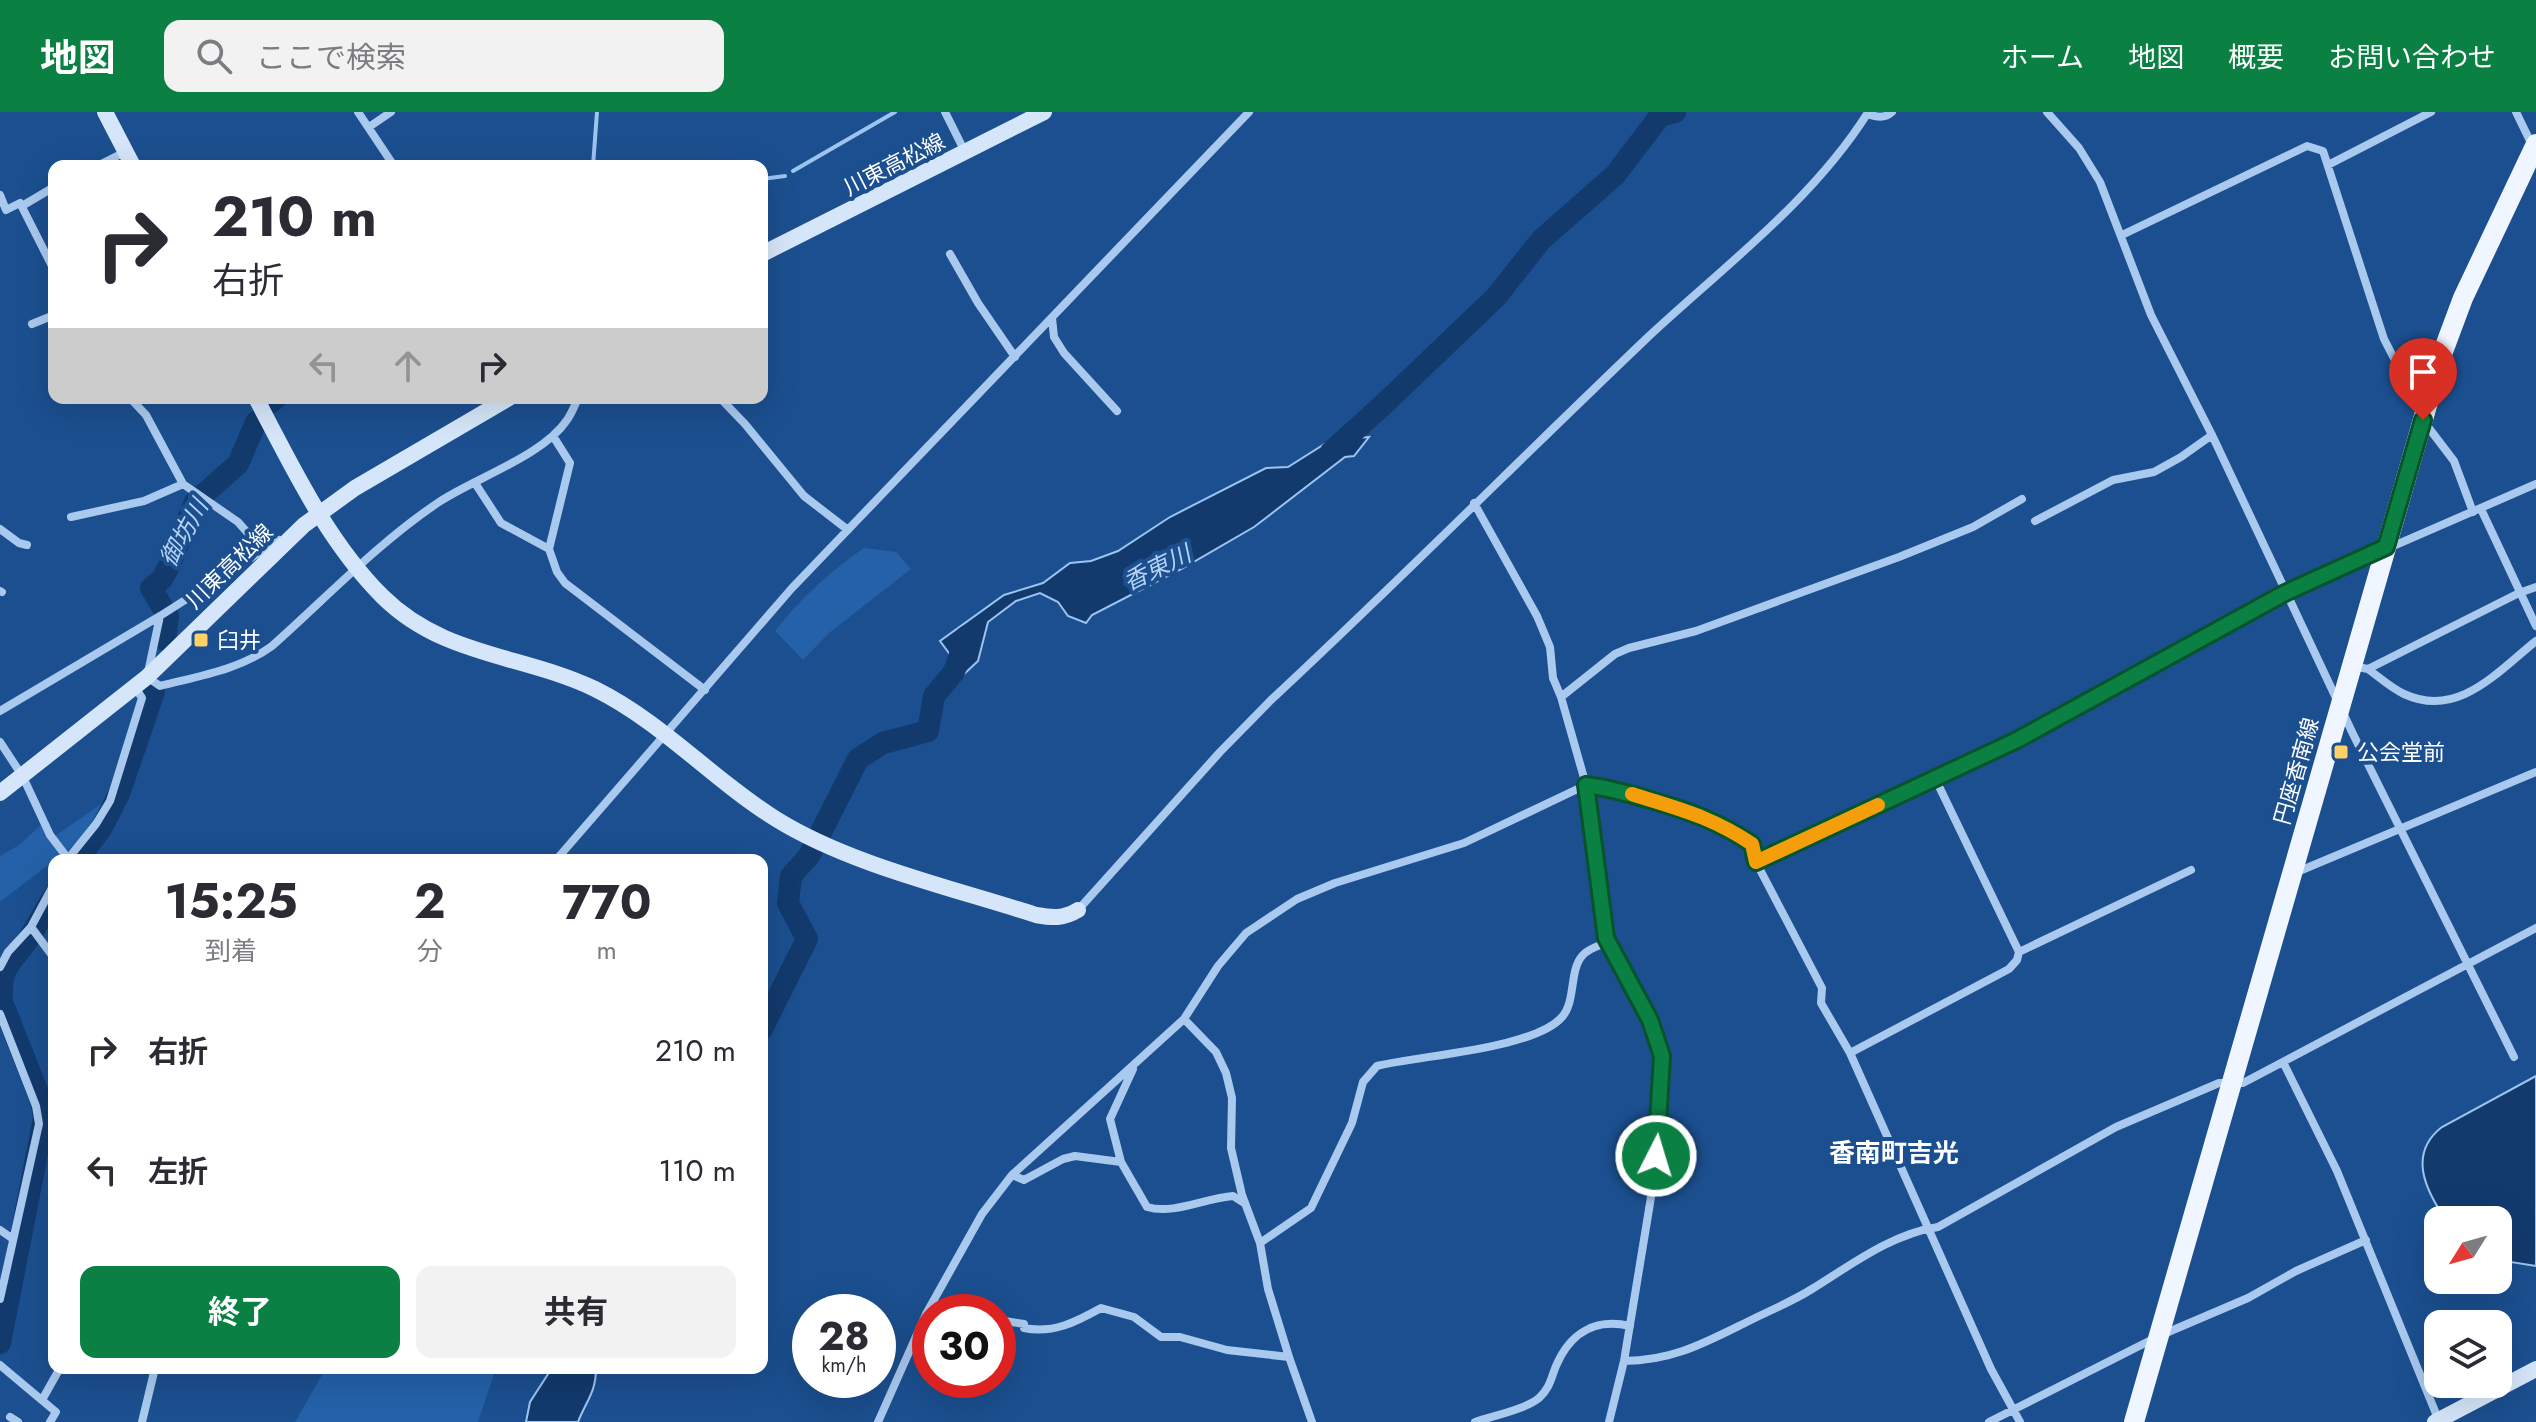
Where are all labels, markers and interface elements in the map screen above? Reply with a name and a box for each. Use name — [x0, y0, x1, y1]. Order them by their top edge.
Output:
search box — [164, 20, 724, 92]
text: 地図 — [40, 30, 116, 85]
icon: search — [192, 34, 236, 78]
text: ここで検索 — [256, 36, 406, 79]
text: ホーム — [2001, 37, 2084, 78]
text: 地図 — [2128, 37, 2184, 78]
text: 概要 — [2228, 37, 2284, 78]
text: お問い合わせ — [2328, 37, 2496, 78]
street label: 川東高松線 — [838, 125, 950, 203]
text: 210 m — [212, 176, 377, 257]
icon: right — [80, 192, 184, 296]
text: 右折 — [212, 254, 284, 306]
pin — [2389, 338, 2457, 420]
icon: left — [302, 344, 346, 388]
icon: ahead — [386, 344, 430, 388]
icon: right — [470, 344, 514, 388]
icon: arrive — [2401, 350, 2445, 394]
water label: 御坊川 — [151, 490, 218, 573]
street label: 川東高松線 — [178, 516, 280, 616]
water label: 香東川 — [1117, 535, 1200, 599]
place label: 臼井 — [217, 624, 261, 656]
marker: 臼井 — [192, 631, 210, 649]
street label: 円座香南線 — [2265, 714, 2327, 828]
place label: 公会堂前 — [2357, 736, 2445, 768]
marker: 公会堂前 — [2332, 743, 2350, 761]
text: 15:25 — [164, 867, 298, 936]
text: 2 — [414, 867, 446, 936]
text: 770 — [562, 868, 652, 937]
text: m — [597, 931, 617, 969]
text: 到着 — [205, 932, 257, 970]
text: 分 — [417, 932, 443, 970]
icon: right — [80, 1028, 124, 1072]
text: 210 m — [655, 1029, 736, 1072]
text: 右折 — [148, 1030, 208, 1073]
position arrow — [1614, 1114, 1698, 1198]
district label: 香南町吉光 — [1829, 1134, 1959, 1172]
icon: left — [80, 1148, 124, 1192]
text: 110 m — [659, 1149, 736, 1192]
text: 左折 — [148, 1150, 208, 1193]
north arrow — [2424, 1206, 2512, 1294]
map controls — [2424, 1206, 2512, 1398]
button: 終了 — [80, 1266, 400, 1358]
button: 共有 — [416, 1266, 736, 1358]
speed limit sign: 30 — [912, 1294, 1016, 1398]
text: 28 — [818, 1307, 870, 1365]
button: layers — [2424, 1310, 2512, 1398]
text: km/h — [821, 1351, 867, 1380]

